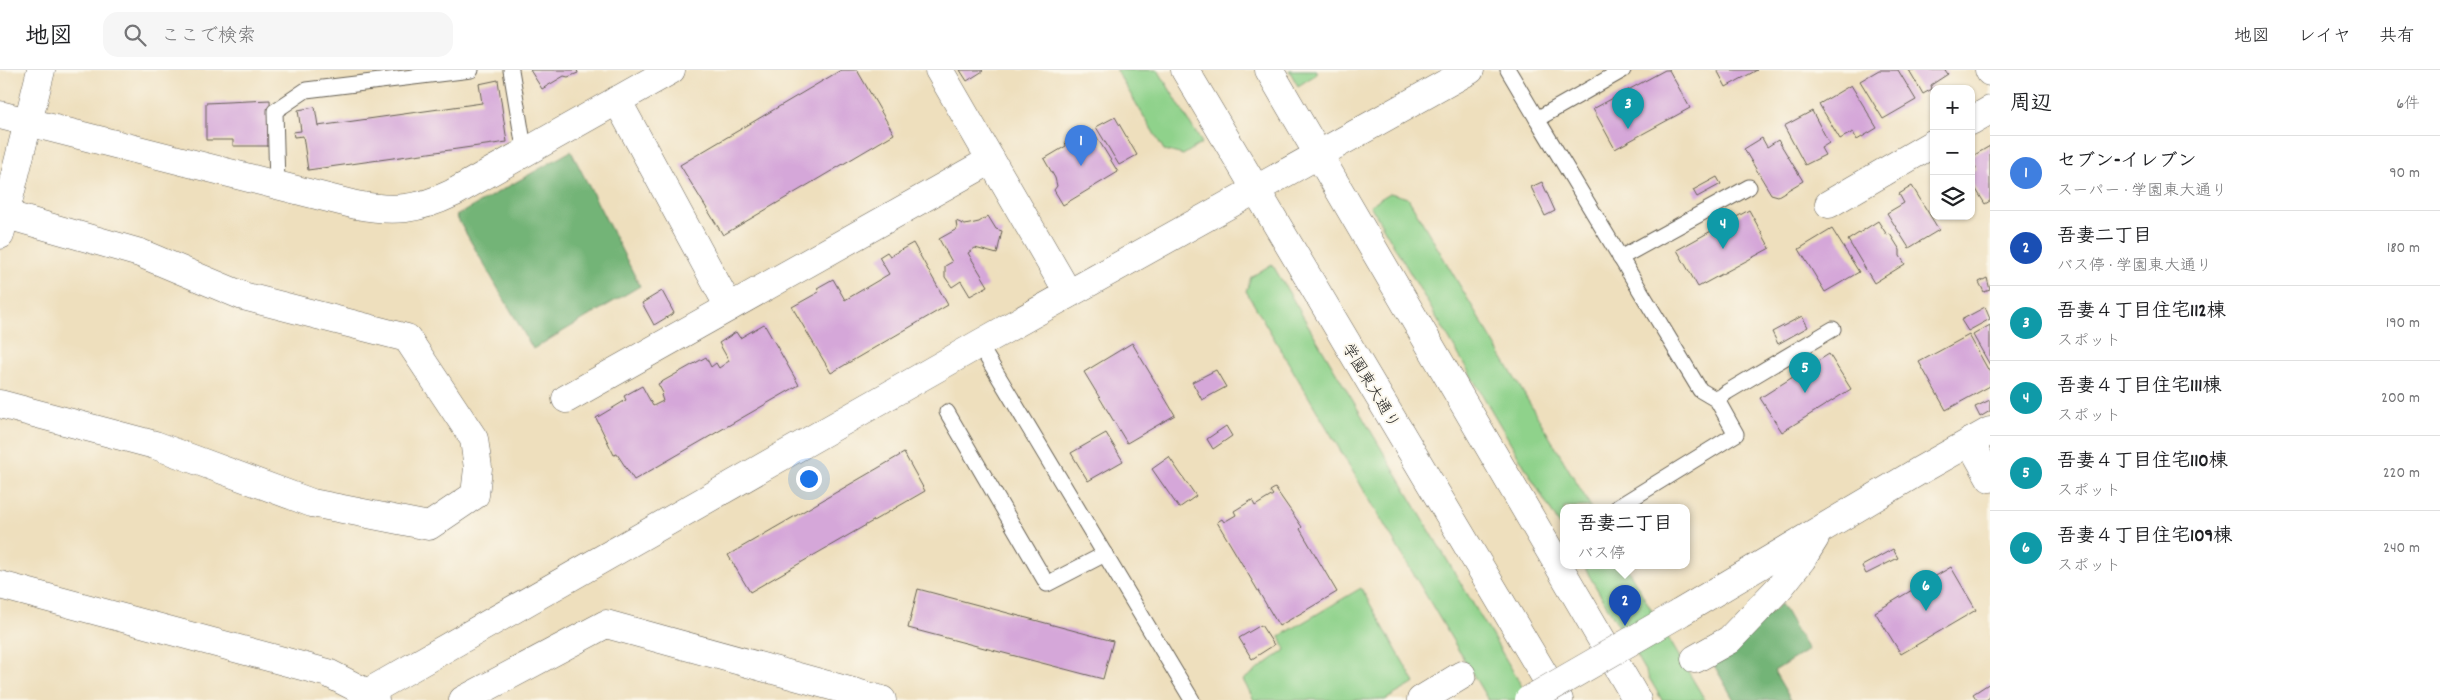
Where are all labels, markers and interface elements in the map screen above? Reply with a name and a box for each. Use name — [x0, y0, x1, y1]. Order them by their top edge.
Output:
search box — [103, 12, 453, 57]
text: 地図 — [25, 21, 73, 55]
icon: search — [121, 21, 149, 49]
text: ここで検索 — [161, 24, 256, 51]
text: 地図 — [2234, 25, 2270, 50]
text: レイヤ — [2298, 25, 2351, 50]
text: 共有 — [2379, 25, 2415, 50]
map controls — [1930, 85, 1975, 220]
button: + — [1930, 85, 1975, 130]
pin: 3 — [1612, 88, 1644, 129]
text: 周辺 — [2010, 90, 2052, 120]
text: 6件 — [2396, 93, 2420, 116]
pin: 1 — [1065, 125, 1097, 166]
button: − — [1930, 130, 1975, 175]
text: セブン-イレブン — [2057, 149, 2197, 176]
text: 1 — [2024, 162, 2028, 185]
text: 90 m — [2389, 162, 2420, 185]
button: layers — [1930, 175, 1975, 220]
text: スーパー · 学園東大通り — [2057, 180, 2227, 203]
pin: 4 — [1707, 208, 1739, 249]
text: 吾妻二丁目 — [2057, 224, 2152, 251]
text: 2 — [2023, 237, 2030, 260]
text: 180 m — [2387, 237, 2420, 260]
text: バス停 · 学園東大通り — [2057, 255, 2212, 278]
text: 吾妻４丁目住宅112棟 — [2057, 299, 2226, 326]
text: 3 — [2022, 312, 2030, 335]
text: 190 m — [2386, 312, 2420, 335]
text: スポット — [2057, 330, 2121, 353]
street label: 学園東大通り — [1335, 339, 1404, 433]
pin: 5 — [1789, 352, 1821, 393]
text: 吾妻４丁目住宅111棟 — [2057, 374, 2221, 401]
text: 4 — [2023, 387, 2029, 410]
text: 200 m — [2381, 387, 2420, 410]
text: スポット — [2057, 405, 2121, 428]
text: 吾妻４丁目住宅110棟 — [2057, 449, 2228, 476]
text: 5 — [2022, 462, 2030, 485]
text: 220 m — [2383, 462, 2420, 485]
your location — [796, 466, 822, 492]
text: スポット — [2057, 480, 2121, 503]
popup — [1560, 504, 1690, 569]
text: 吾妻二丁目 — [1577, 512, 1673, 539]
text: 吾妻４丁目住宅109棟 — [2057, 524, 2232, 551]
text: 6 — [2022, 537, 2030, 560]
text: 240 m — [2383, 537, 2420, 560]
text: バス停 — [1577, 543, 1626, 566]
text: スポット — [2057, 555, 2121, 578]
pin: 6 — [1910, 570, 1942, 611]
pin: 2 — [1609, 585, 1641, 626]

